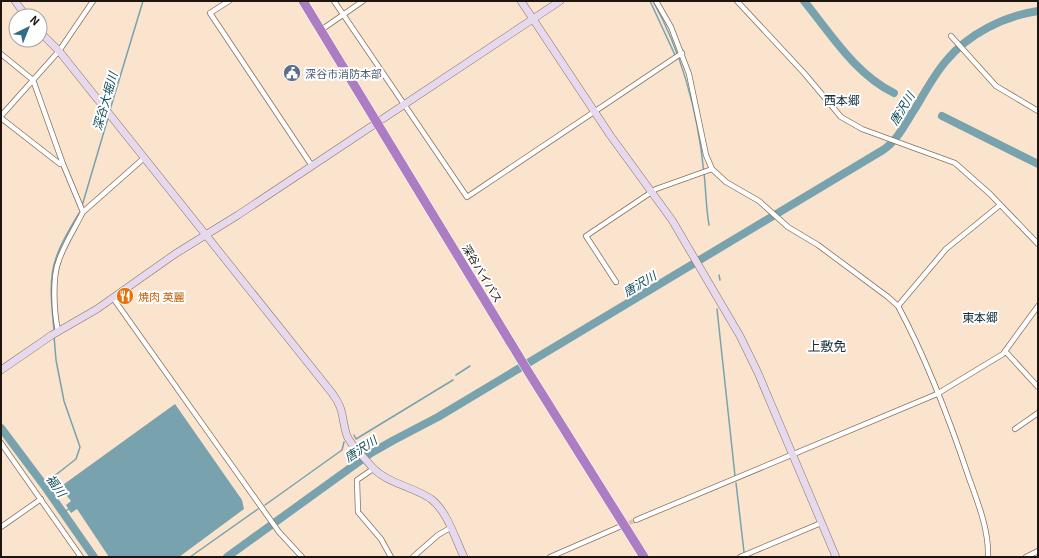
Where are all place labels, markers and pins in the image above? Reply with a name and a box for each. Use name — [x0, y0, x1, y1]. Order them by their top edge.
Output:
public building icon: 深谷市消防本部 — [282, 63, 302, 83]
place label: 深谷市消防本部 — [305, 65, 382, 81]
restaurant icon: 焼肉 英麗 — [115, 286, 135, 306]
place label: 焼肉 英麗 — [138, 288, 184, 304]

